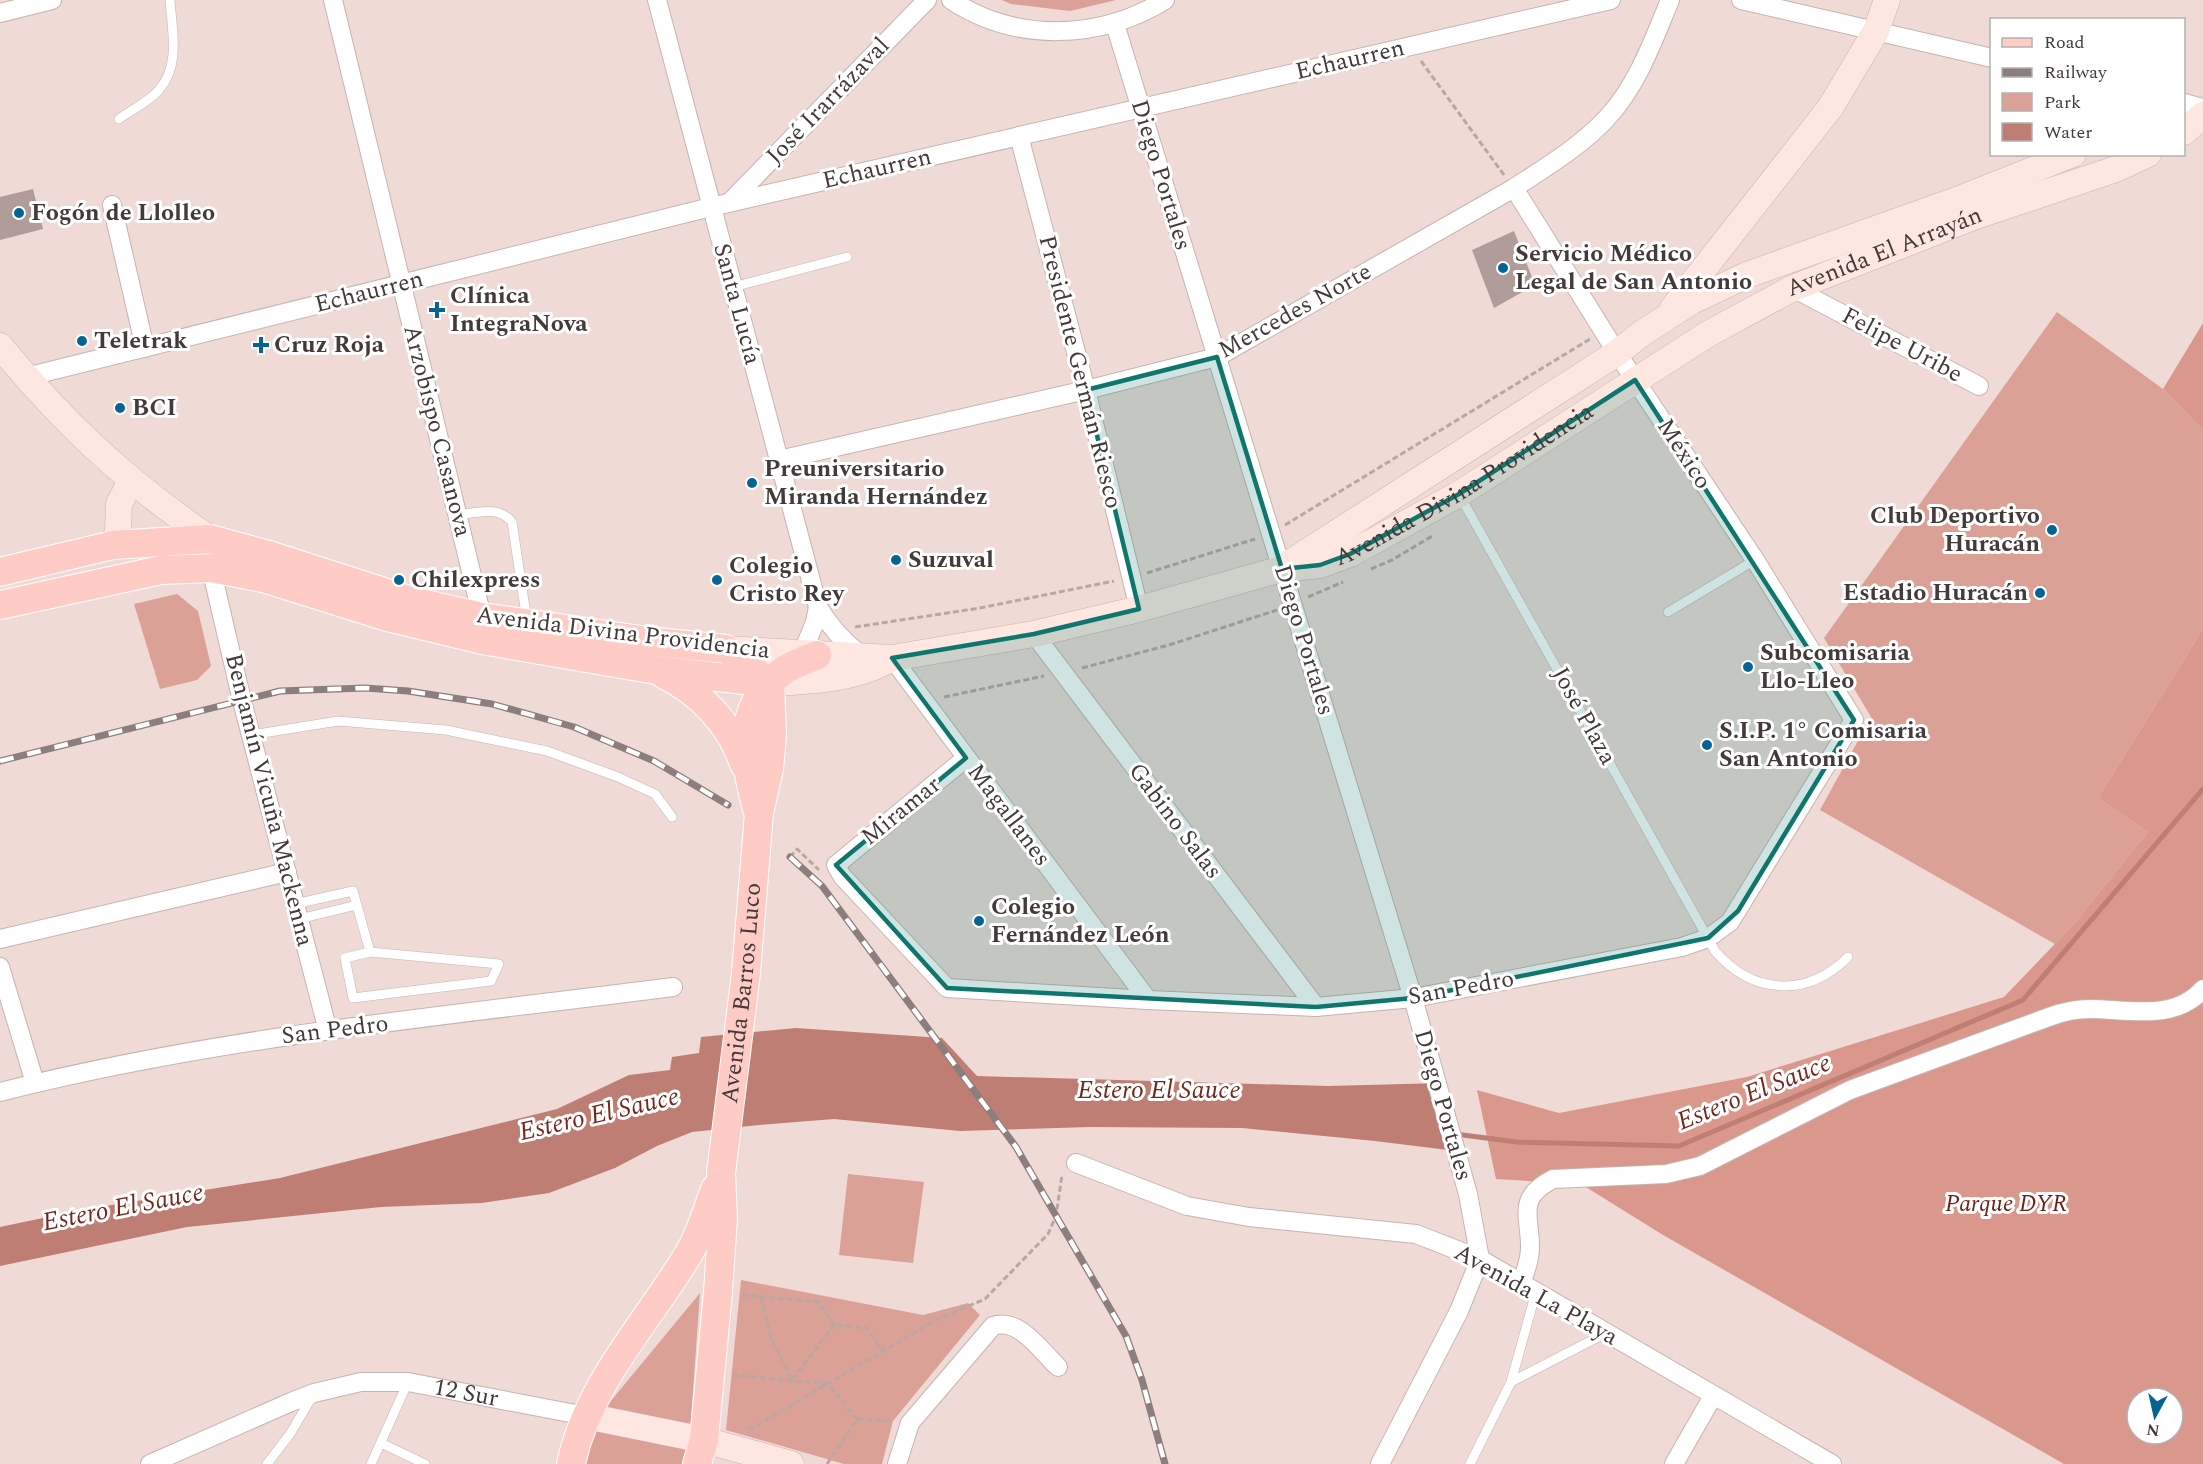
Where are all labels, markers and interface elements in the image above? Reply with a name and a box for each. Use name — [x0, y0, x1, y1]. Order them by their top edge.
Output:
legend — [1990, 18, 2185, 156]
street label: José Irarrázaval — [758, 29, 898, 173]
text: Road — [2044, 29, 2085, 56]
street label: Echaurren — [1292, 30, 1408, 90]
text: Railway — [2044, 59, 2108, 86]
text: Park — [2044, 89, 2081, 116]
street label: Diego Portales — [1121, 95, 1201, 255]
text: Water — [2044, 119, 2092, 146]
street label: Echaurren — [819, 139, 935, 199]
place label: Fogón de Llolleo — [31, 195, 215, 231]
street label: Avenida El Arrayán — [1781, 197, 1988, 307]
marker: Fogón de Llolleo — [12, 206, 26, 220]
street label: Presidente Germán Riesco — [1029, 231, 1131, 513]
place label: Servicio Médico Legal de San Antonio — [1515, 236, 1752, 300]
street label: Santa Lucía — [703, 239, 771, 369]
street label: Mercedes Norte — [1212, 254, 1378, 368]
street label: Echaurren — [311, 261, 427, 323]
marker: Servicio Médico Legal de San Antonio — [1496, 261, 1510, 275]
place label: Clínica IntegraNova — [450, 278, 588, 342]
street label: Felipe Uribe — [1835, 298, 1969, 392]
marker: Clínica IntegraNova — [428, 301, 446, 319]
street label: Arzobispo Casanova — [393, 321, 481, 541]
place label: Teletrak — [94, 323, 188, 359]
place label: Cruz Roja — [274, 327, 385, 363]
marker: Teletrak — [75, 334, 89, 348]
marker: Cruz Roja — [252, 336, 270, 354]
place label: BCI — [132, 390, 176, 426]
street label: Avenida Divina Providencia — [1330, 394, 1601, 576]
marker: BCI — [113, 401, 127, 415]
street label: México — [1648, 411, 1720, 497]
place label: Preuniversitario Miranda Hernández — [764, 451, 988, 515]
marker: Preuniversitario Miranda Hernández — [745, 476, 759, 490]
place label: Club Deportivo Huracán — [1870, 498, 2040, 562]
marker: Club Deportivo Huracán — [2045, 523, 2059, 537]
place label: Suzuval — [908, 542, 994, 578]
place label: Colegio Cristo Rey — [729, 548, 845, 612]
marker: Suzuval — [889, 553, 903, 567]
street label: Diego Portales — [1264, 560, 1344, 720]
place label: Chilexpress — [411, 562, 540, 598]
marker: Chilexpress — [392, 573, 406, 587]
marker: Colegio Cristo Rey — [710, 573, 724, 587]
place label: Estadio Huracán — [1843, 575, 2028, 611]
marker: Estadio Huracán — [2033, 586, 2047, 600]
street label: Avenida Divina Providencia — [474, 597, 772, 669]
place label: Subcomisaria Llo-Lleo — [1760, 635, 1910, 699]
street label: Benjamín Vicuña Mackenna — [215, 650, 323, 951]
street label: José Plaza — [1542, 660, 1626, 772]
marker: Subcomisaria Llo-Lleo — [1741, 660, 1755, 674]
place label: S.I.P. 1° Comisaria San Antonio — [1719, 713, 1928, 777]
marker: S.I.P. 1° Comisaria San Antonio — [1700, 738, 1714, 752]
street label: Gabino Salas — [1119, 755, 1231, 887]
street label: Magallanes — [958, 756, 1060, 874]
street label: Miramar — [853, 767, 949, 855]
street label: Avenida Barros Luco — [712, 881, 771, 1106]
place label: Colegio Fernández León — [991, 889, 1170, 953]
marker: Colegio Fernández León — [972, 914, 986, 928]
street label: San Pedro — [1405, 961, 1517, 1015]
street label: San Pedro — [280, 1006, 390, 1054]
street label: Diego Portales — [1404, 1025, 1482, 1185]
water label: Estero El Sauce — [1671, 1043, 1837, 1141]
water label: Estero El Sauce — [1077, 1070, 1241, 1110]
water label: Estero El Sauce — [515, 1076, 683, 1152]
water label: Estero El Sauce — [39, 1172, 207, 1242]
park label: Parque DYR — [1945, 1186, 2067, 1222]
street label: Avenida La Playa — [1447, 1235, 1625, 1355]
street label: 12 Sur — [430, 1369, 502, 1417]
north arrow — [2125, 1386, 2185, 1446]
text: N — [2145, 1417, 2161, 1443]

